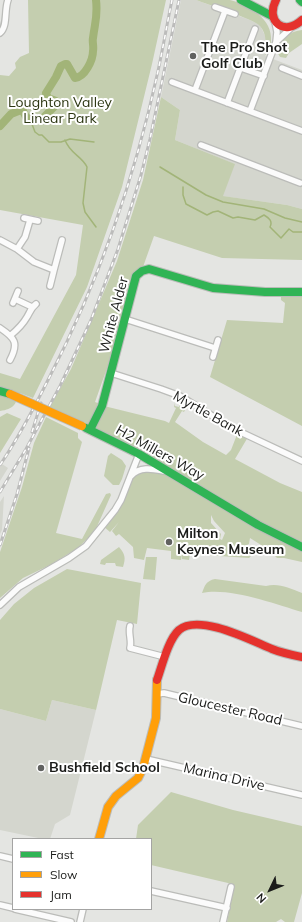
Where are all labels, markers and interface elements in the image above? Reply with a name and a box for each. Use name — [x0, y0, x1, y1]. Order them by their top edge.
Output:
place label: The Pro Shot Golf Club — [201, 40, 287, 72]
marker: The Pro Shot Golf Club — [188, 51, 198, 61]
park label: Loughton Valley Linear Park — [8, 95, 112, 128]
street label: White Alder — [96, 275, 132, 355]
street label: Myrtle Bank — [170, 388, 246, 440]
street label: H2 Millers Way — [113, 422, 207, 484]
place label: Milton Keynes Museum — [177, 526, 284, 558]
marker: Milton Keynes Museum — [164, 537, 174, 547]
street label: Gloucester Road — [176, 689, 284, 729]
street label: Marina Drive — [182, 759, 266, 795]
place label: Bushfield School — [49, 760, 160, 776]
marker: Bushfield School — [36, 763, 46, 773]
legend — [12, 838, 152, 910]
text: Fast — [50, 847, 74, 862]
text: Slow — [50, 867, 78, 882]
north arrow — [250, 870, 290, 910]
text: Jam — [50, 887, 72, 902]
text: N — [253, 890, 269, 906]

